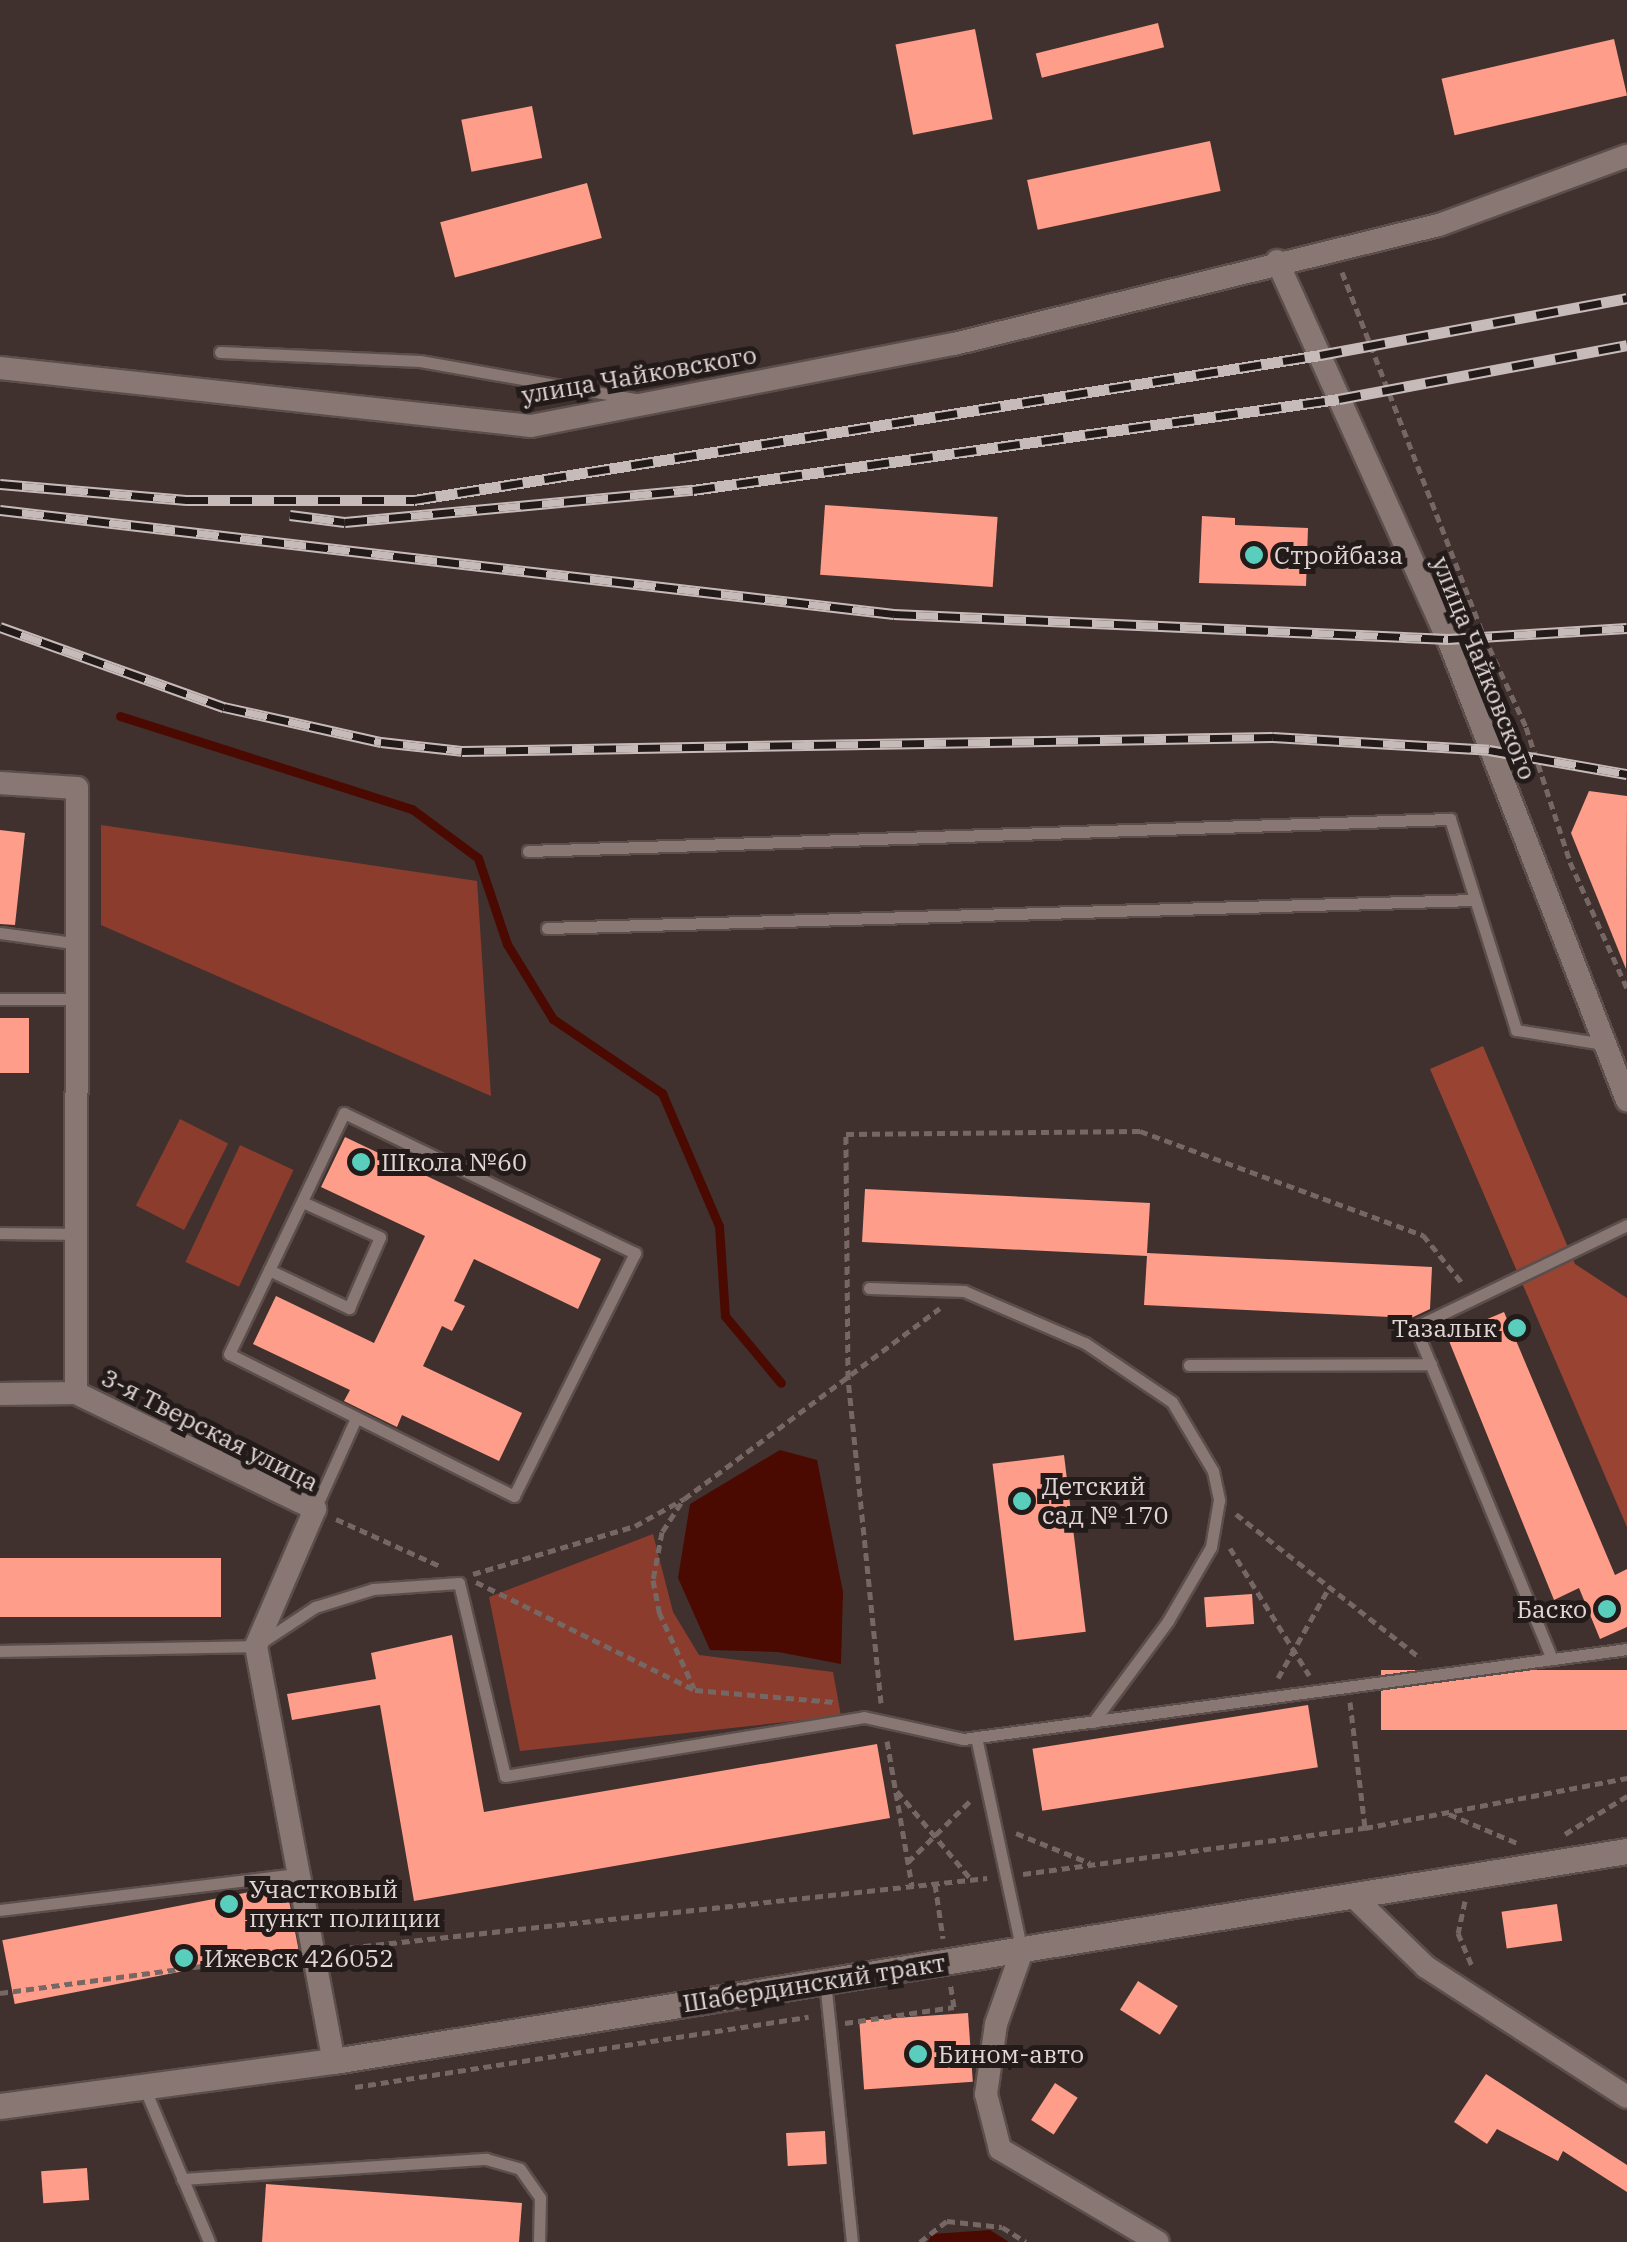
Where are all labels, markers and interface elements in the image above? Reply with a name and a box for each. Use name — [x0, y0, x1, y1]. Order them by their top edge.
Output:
street label: улица Чайковского — [519, 340, 759, 410]
place label: Стройбаза — [1274, 540, 1403, 570]
marker: Стройбаза — [1243, 544, 1265, 566]
street label: улица Чайковского — [1426, 552, 1542, 784]
place label: Школа №60 — [381, 1147, 527, 1177]
marker: Школа №60 — [350, 1151, 372, 1173]
place label: Тазалык — [1392, 1313, 1497, 1343]
marker: Тазалык — [1506, 1317, 1528, 1339]
street label: 3-я Тверская улица — [96, 1362, 324, 1498]
place label: Детский сад № 170 — [1042, 1472, 1168, 1531]
marker: Детский сад № 170 — [1011, 1490, 1033, 1512]
place label: Баско — [1517, 1594, 1587, 1624]
marker: Баско — [1596, 1598, 1618, 1620]
place label: Участковый пункт полиции — [249, 1875, 441, 1934]
marker: Участковый пункт полиции — [218, 1893, 240, 1915]
place label: Ижевск 426052 — [204, 1943, 394, 1973]
marker: Ижевск 426052 — [173, 1947, 195, 1969]
street label: Шабердинский тракт — [680, 1947, 948, 2019]
place label: Бином-авто — [938, 2039, 1084, 2069]
marker: Бином-авто — [907, 2043, 929, 2065]

